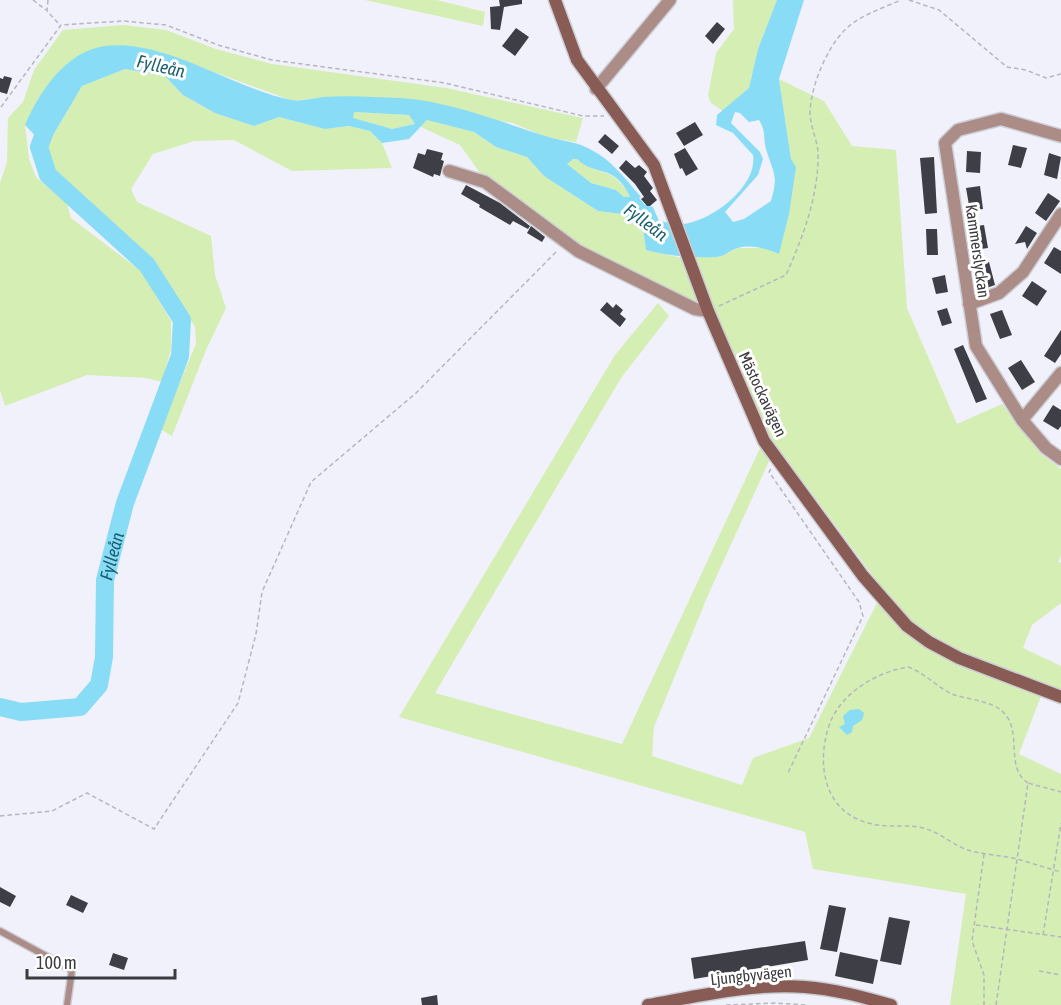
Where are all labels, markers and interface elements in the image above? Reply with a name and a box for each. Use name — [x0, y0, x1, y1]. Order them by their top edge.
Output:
water label: Fylleån — [135, 50, 187, 82]
water label: Fylleån — [620, 199, 672, 245]
street label: Kammerslyckan — [962, 203, 993, 299]
street label: Mästockavägen — [735, 349, 791, 440]
water label: Fylleån — [95, 530, 128, 582]
scale bar — [27, 942, 176, 980]
text: 100 m — [36, 952, 77, 973]
street label: Ljungbyvägen — [709, 962, 793, 989]

